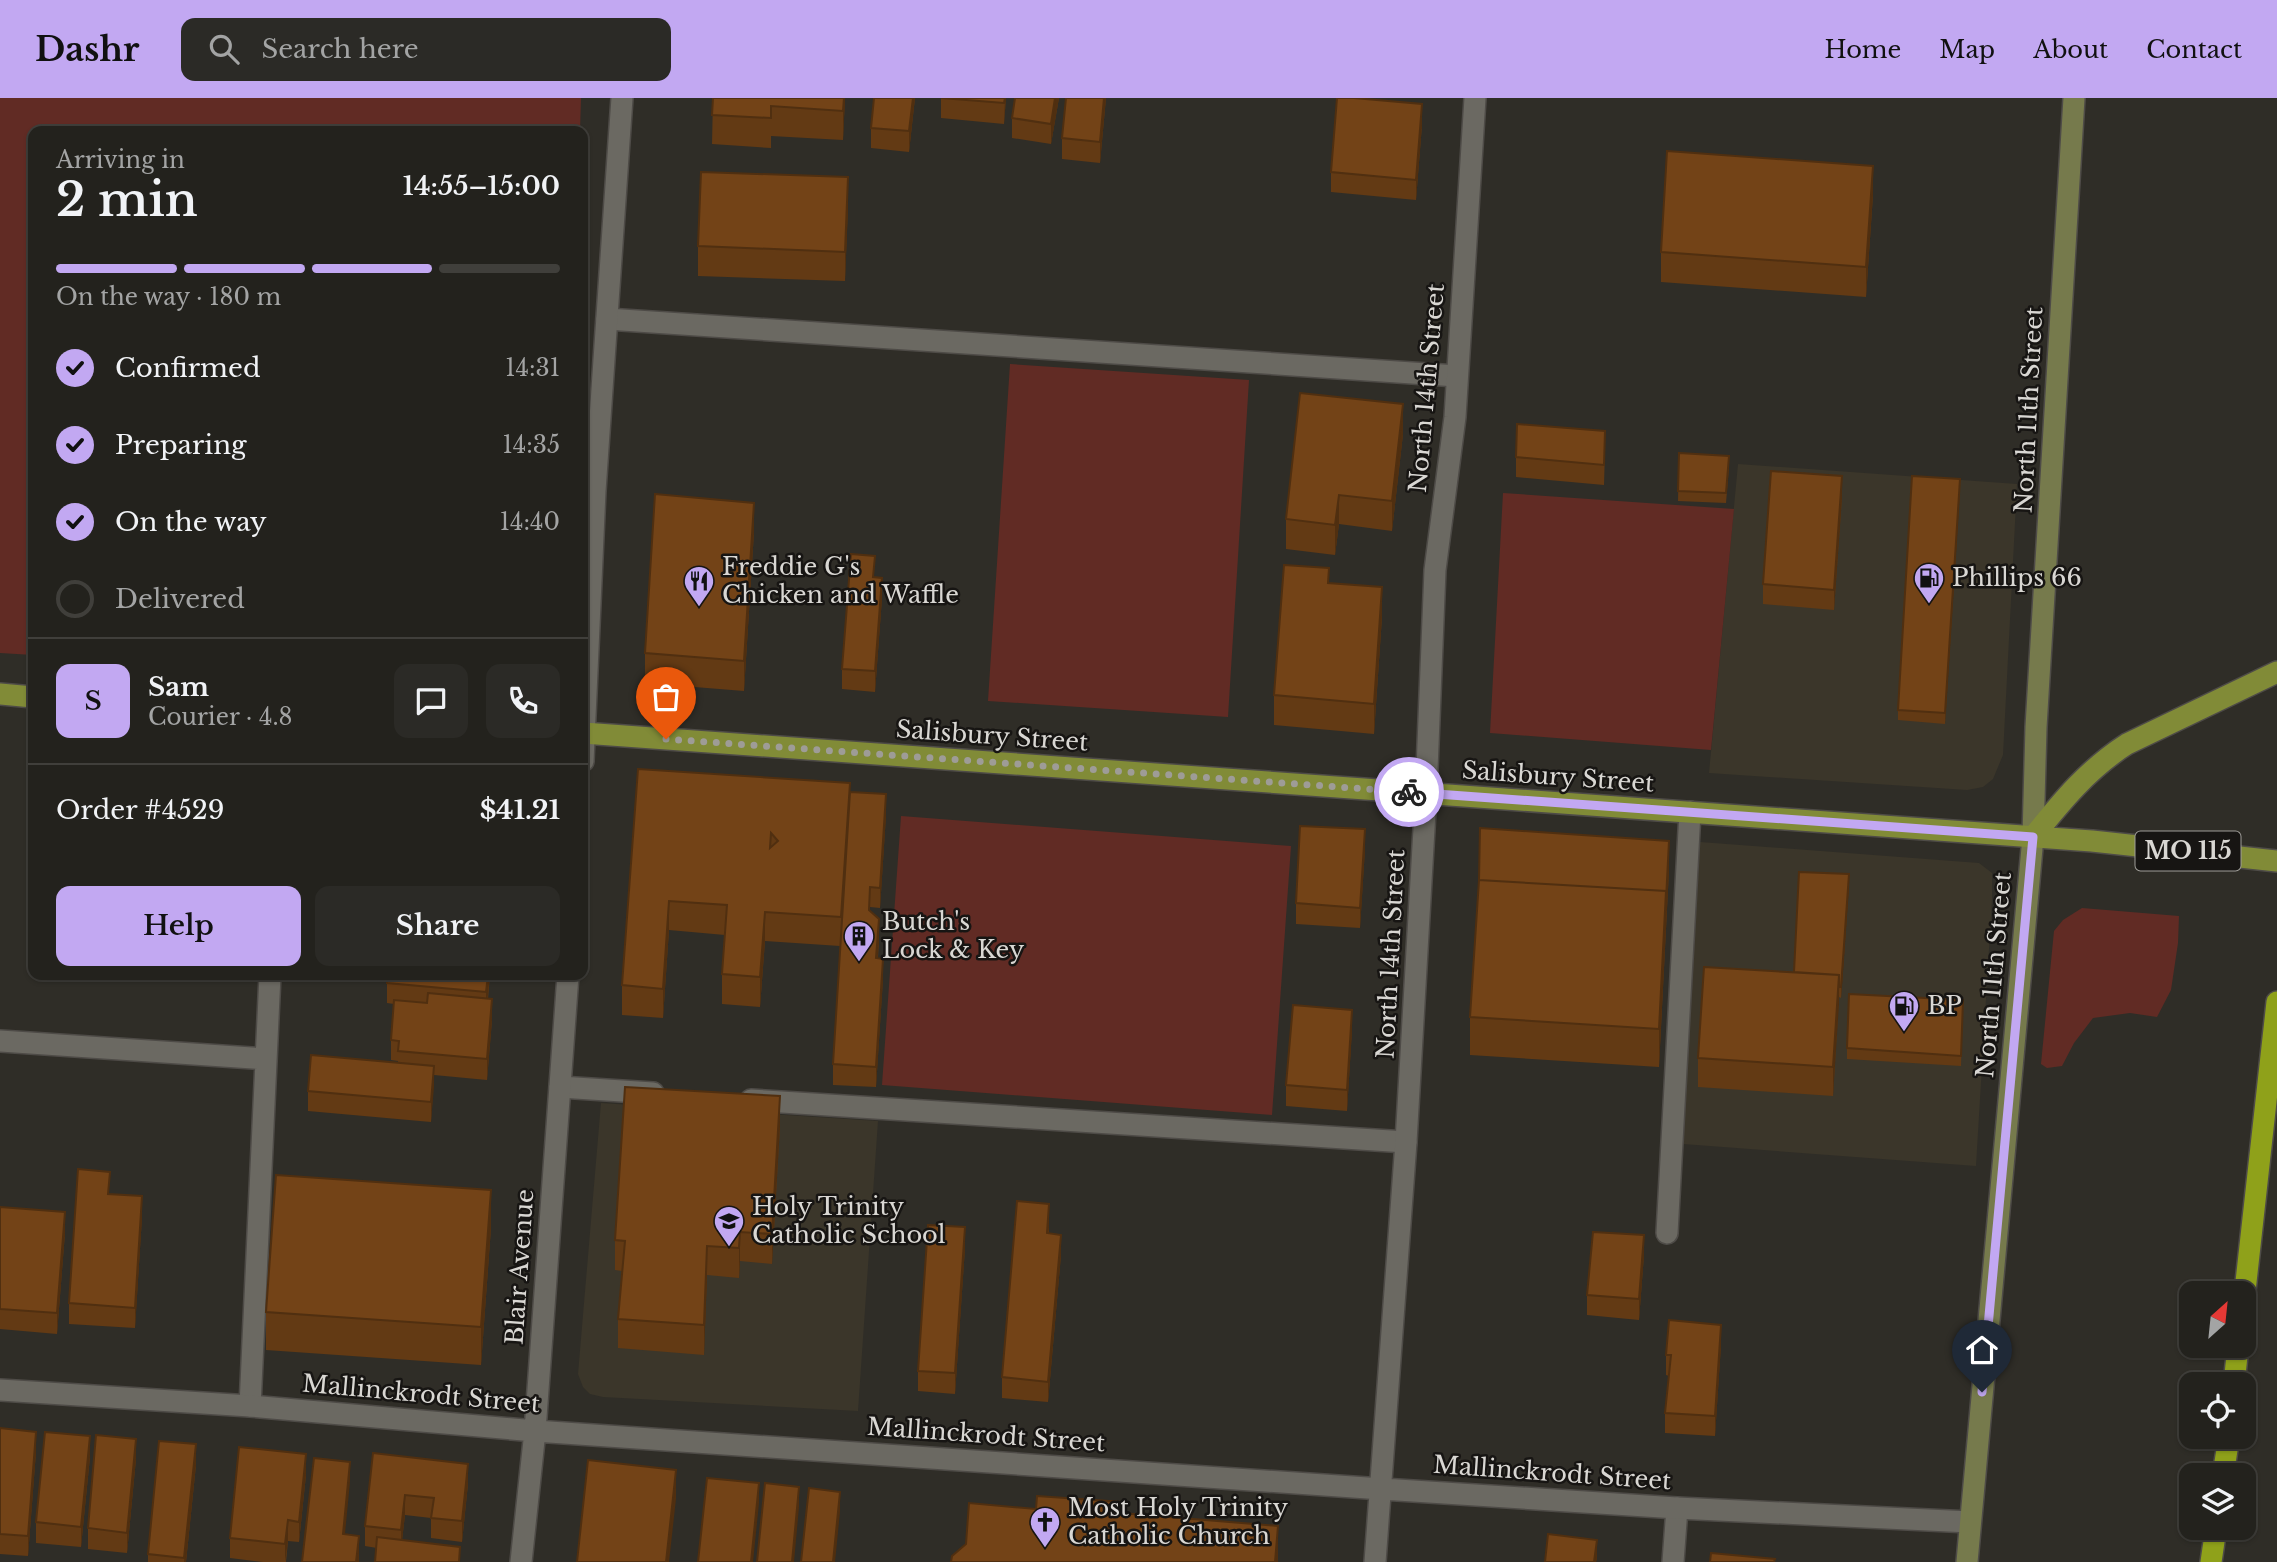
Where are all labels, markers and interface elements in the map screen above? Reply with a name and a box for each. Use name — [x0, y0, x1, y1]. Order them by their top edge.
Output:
search box — [181, 18, 671, 81]
text: Dashr — [35, 29, 139, 70]
icon: search — [205, 30, 243, 68]
text: Search here — [261, 33, 419, 65]
text: Home — [1825, 35, 1901, 64]
text: Map — [1939, 35, 1995, 64]
text: About — [2033, 35, 2108, 64]
text: Contact — [2146, 35, 2242, 64]
text: Arriving in — [56, 146, 185, 174]
text: 14:55–15:00 — [403, 170, 560, 202]
text: 2 min — [56, 171, 198, 228]
street label: North 14th Street — [1403, 282, 1450, 494]
text: On the way · 180 m — [56, 283, 281, 311]
street label: North 11th Street — [2009, 306, 2048, 514]
icon: check — [56, 349, 94, 387]
text: Confirmed — [115, 352, 260, 384]
text: 14:31 — [505, 354, 560, 382]
icon: check — [56, 426, 94, 464]
text: Preparing — [115, 429, 247, 461]
text: 14:35 — [503, 431, 560, 459]
icon: check — [56, 503, 94, 541]
text: On the way — [115, 506, 267, 538]
text: 14:40 — [500, 508, 560, 536]
place label: Freddie G's Chicken and Waffle — [722, 552, 959, 609]
fuel station icon: Phillips 66 — [1912, 561, 1946, 605]
place label: Phillips 66 — [1952, 563, 2082, 592]
restaurant icon: Freddie G's Chicken and Waffle — [682, 564, 716, 608]
text: Delivered — [115, 583, 245, 615]
button: chat — [394, 664, 468, 738]
button: phone — [486, 664, 560, 738]
pin — [636, 667, 696, 739]
text: Sam — [148, 671, 209, 703]
icon: bag — [647, 678, 685, 716]
text: S — [84, 685, 102, 717]
text: Courier · 4.8 — [148, 703, 293, 731]
street label: Salisbury Street — [895, 714, 1089, 757]
street label: Salisbury Street — [1461, 755, 1655, 798]
courier — [1374, 757, 1444, 827]
icon: bike — [1390, 773, 1428, 811]
text: Order #4529 — [56, 794, 224, 826]
text: $41.21 — [480, 794, 560, 826]
road number: MO 115 — [2136, 832, 2240, 870]
street label: North 14th Street — [1371, 848, 1410, 1060]
street label: North 11th Street — [1970, 871, 2017, 1079]
button: Help — [56, 886, 301, 966]
button: Share — [315, 886, 560, 966]
place label: Butch's Lock & Key — [882, 907, 1025, 964]
building icon: Butch's Lock & Key — [842, 919, 876, 963]
fuel station icon: BP — [1887, 989, 1921, 1033]
place label: BP — [1927, 991, 1962, 1020]
street label: Blair Avenue — [500, 1188, 539, 1346]
place label: Holy Trinity Catholic School — [752, 1192, 946, 1249]
school or university icon: Holy Trinity Catholic School — [712, 1204, 746, 1248]
north arrow — [2179, 1281, 2256, 1358]
map controls — [2179, 1281, 2256, 1540]
pin — [1952, 1320, 2012, 1392]
icon: home — [1963, 1331, 2001, 1369]
street label: Mallinckrodt Street — [301, 1369, 541, 1418]
button: locate — [2179, 1372, 2256, 1449]
street label: Mallinckrodt Street — [866, 1412, 1106, 1457]
street label: Mallinckrodt Street — [1432, 1450, 1672, 1495]
button: layers — [2179, 1463, 2256, 1540]
place label: Most Holy Trinity Catholic Church — [1068, 1493, 1289, 1550]
church icon: Most Holy Trinity Catholic Church — [1028, 1505, 1062, 1549]

